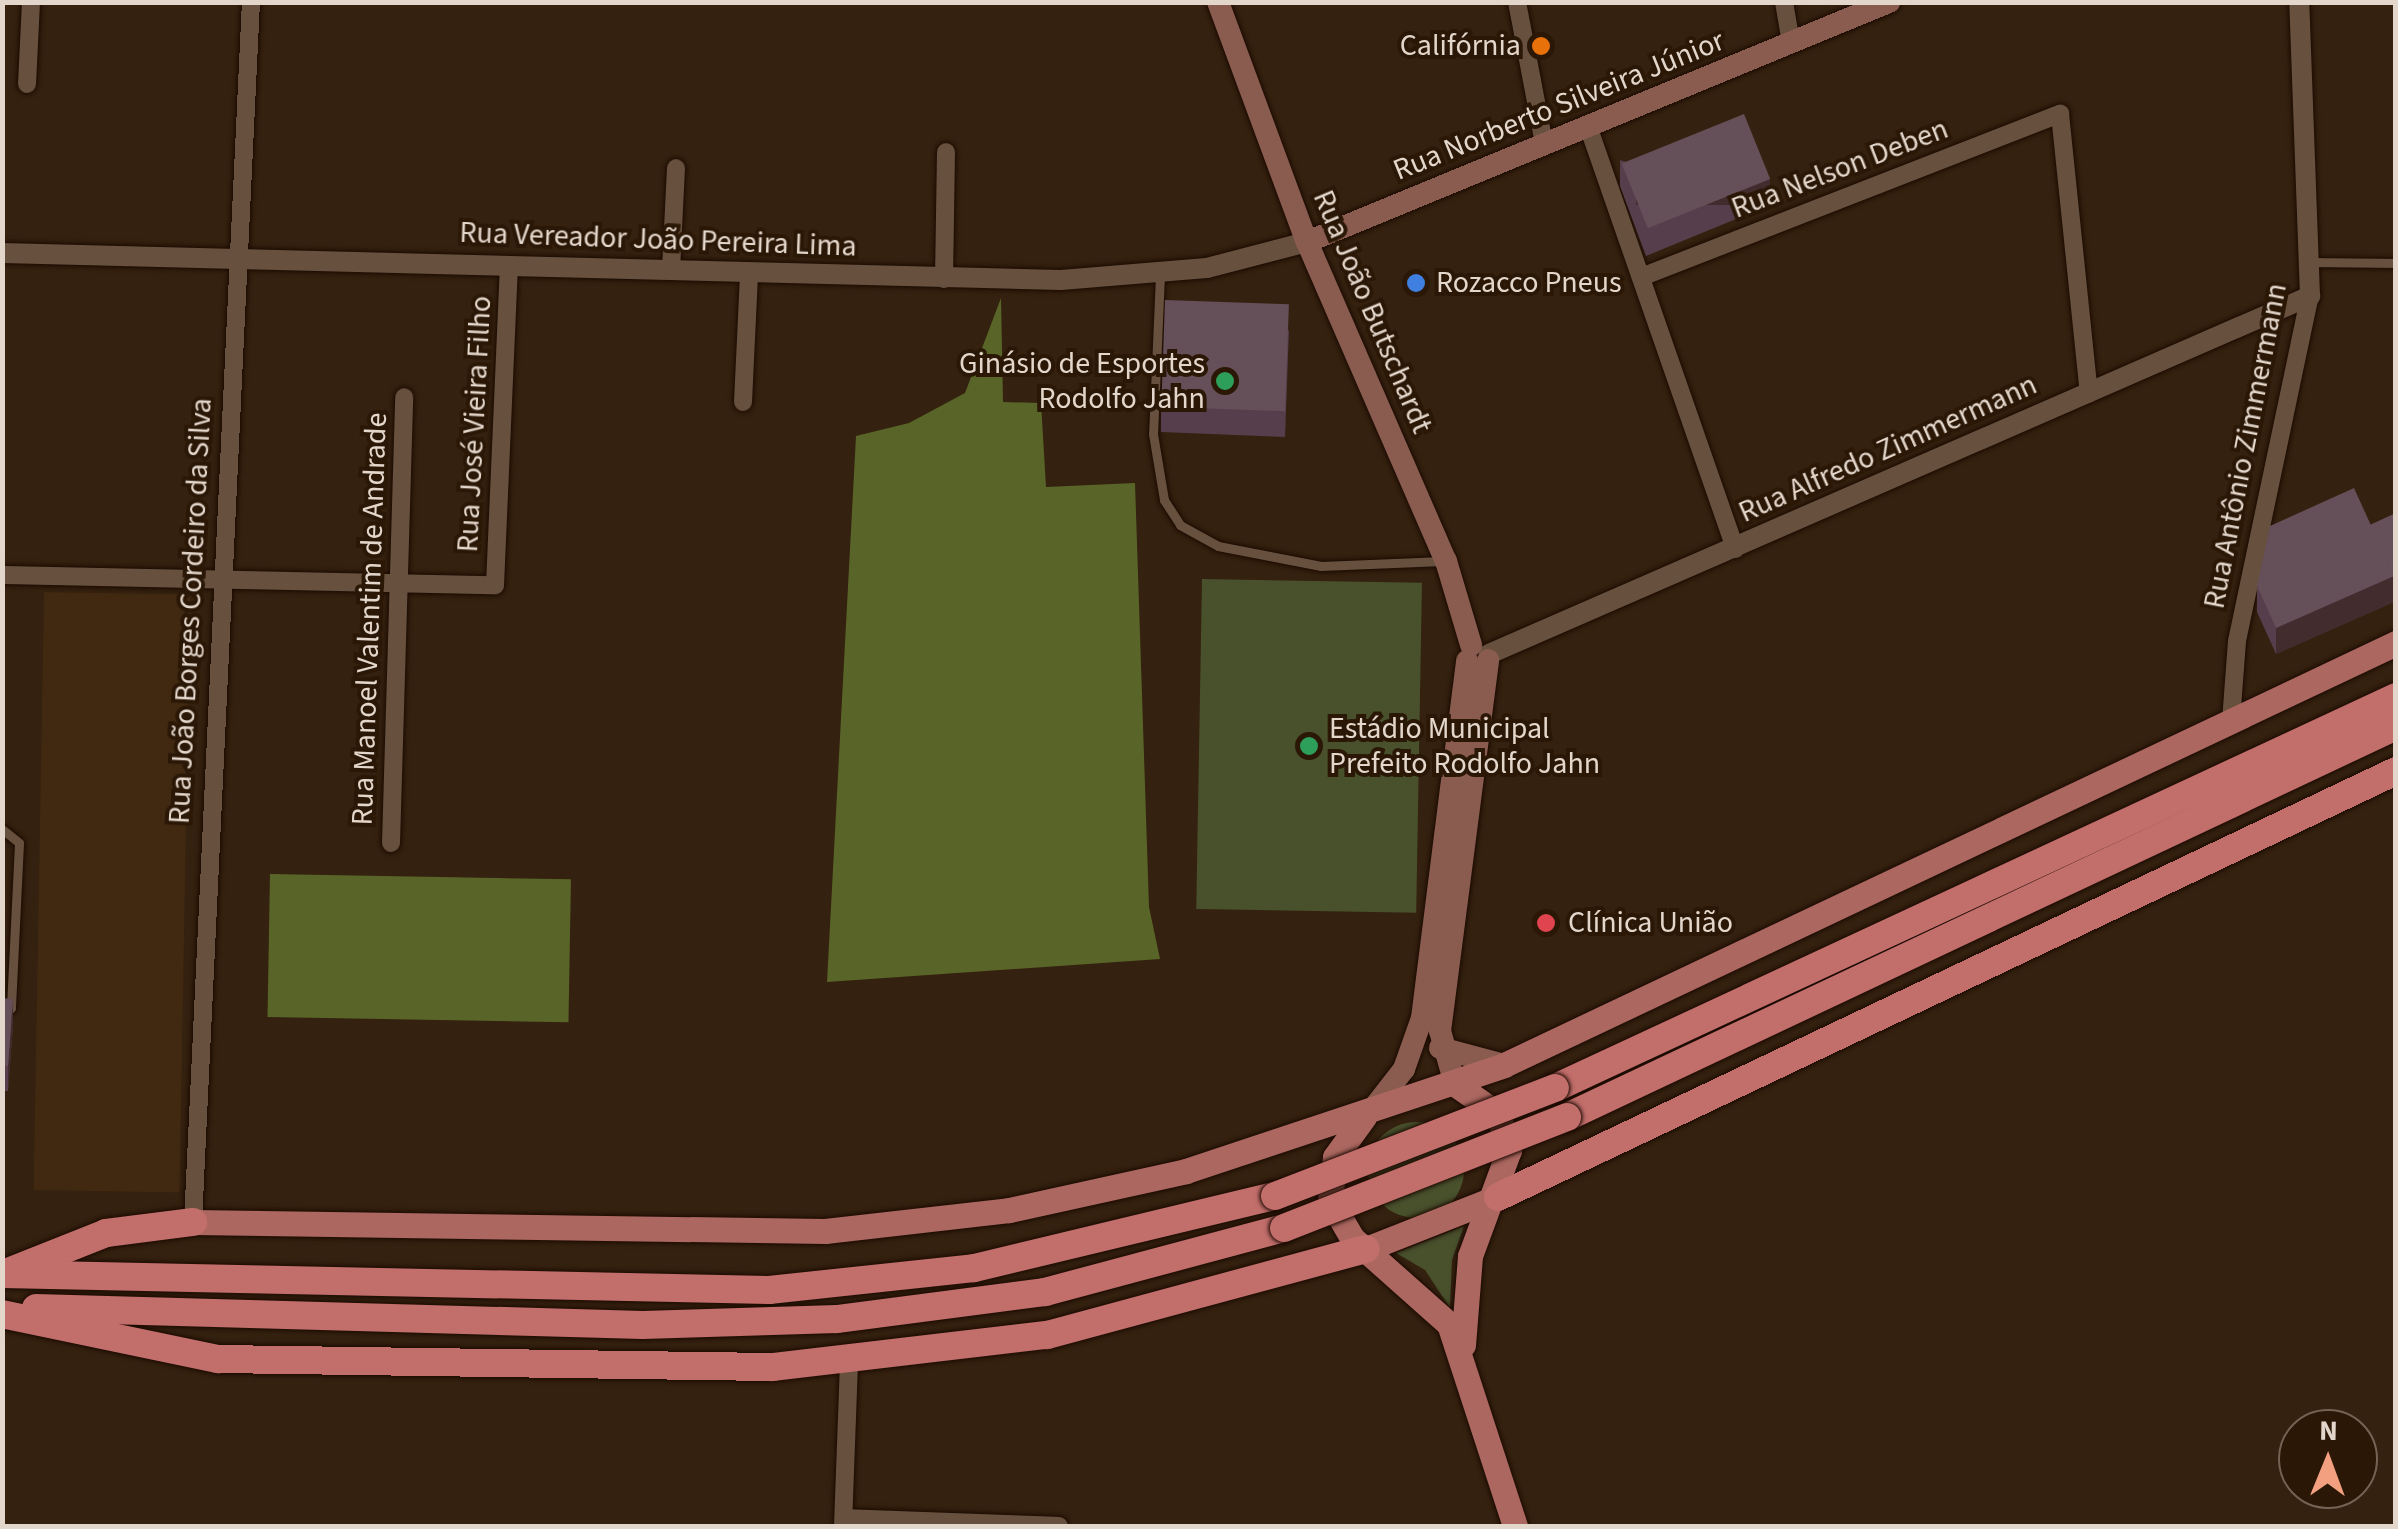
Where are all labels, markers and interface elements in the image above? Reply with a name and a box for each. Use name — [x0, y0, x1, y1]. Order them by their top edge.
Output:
street label: Rua Norberto Silveira Júnior — [1388, 23, 1730, 189]
place label: Califórnia — [1400, 28, 1521, 64]
marker: Califórnia — [1530, 35, 1552, 57]
street label: Rua Nelson Deben — [1727, 111, 1953, 227]
street label: Rua João Butschardt — [1305, 185, 1439, 439]
street label: Rua Vereador João Pereira Lima — [459, 215, 857, 265]
place label: Rozacco Pneus — [1436, 265, 1622, 301]
marker: Rozacco Pneus — [1405, 272, 1427, 294]
street label: Rua Antônio Zimmermann — [2197, 280, 2295, 612]
street label: Rua José Vieira Filho — [450, 295, 500, 553]
place label: Ginásio de Esportes Rodolfo Jahn — [959, 346, 1205, 416]
street label: Rua Alfredo Zimmermann — [1733, 367, 2043, 531]
marker: Ginásio de Esportes Rodolfo Jahn — [1214, 370, 1236, 392]
street label: Rua João Borges Cordeiro da Silva — [162, 397, 220, 825]
street label: Rua Manoel Valentim de Andrade — [345, 412, 395, 826]
place label: Estádio Municipal Prefeito Rodolfo Jahn — [1329, 711, 1600, 782]
marker: Estádio Municipal Prefeito Rodolfo Jahn — [1298, 735, 1320, 757]
place label: Clínica União — [1568, 905, 1733, 941]
marker: Clínica União — [1533, 910, 1559, 936]
north arrow — [2278, 1409, 2378, 1509]
text: N — [2319, 1411, 2338, 1451]

